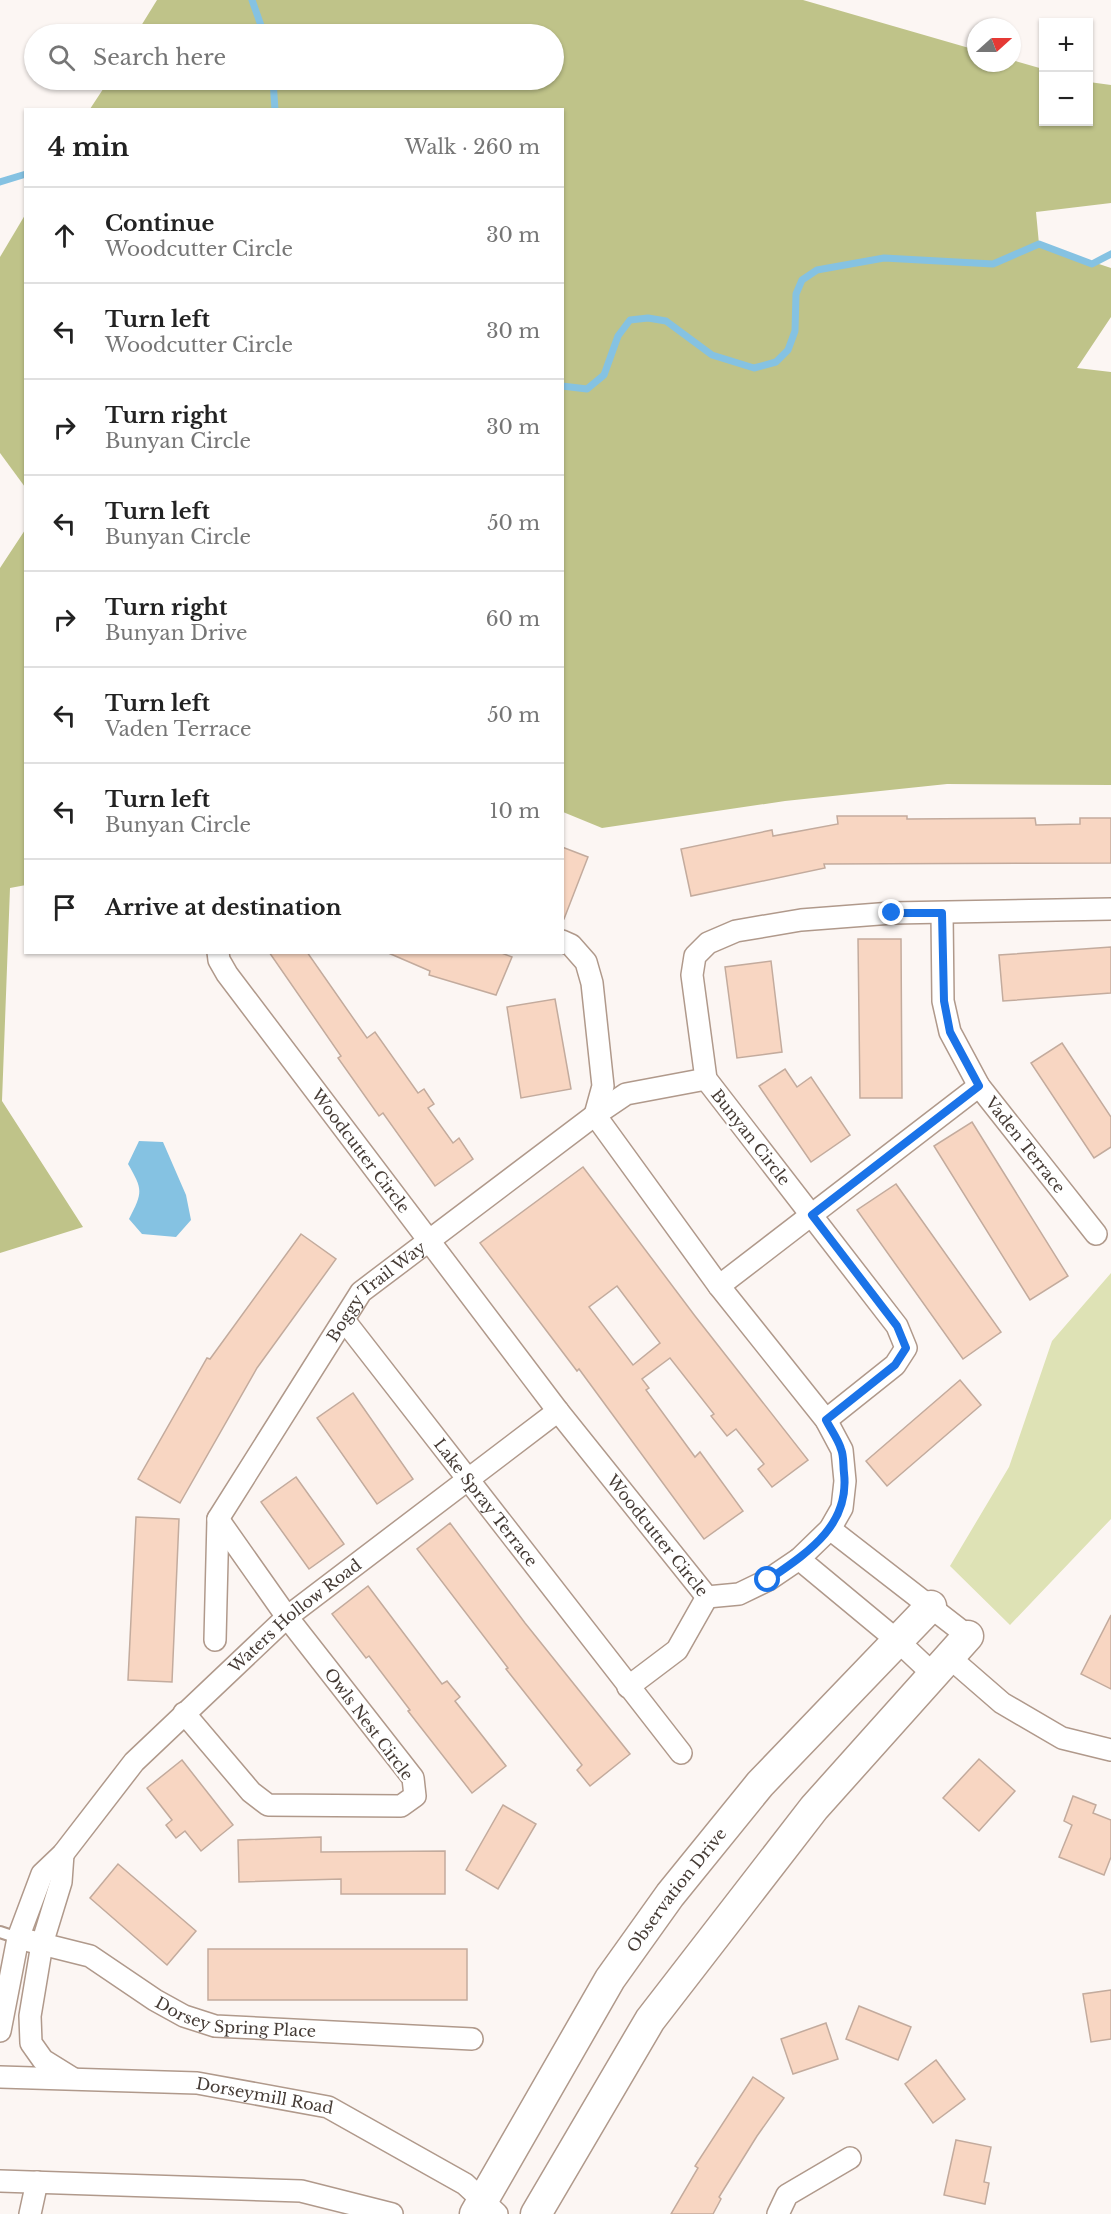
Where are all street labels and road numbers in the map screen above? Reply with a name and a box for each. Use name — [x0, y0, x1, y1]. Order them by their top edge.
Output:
street label: Woodcutter Circle — [307, 1084, 414, 1217]
street label: Bunyan Circle — [707, 1085, 795, 1189]
street label: Vaden Terrace — [981, 1092, 1070, 1197]
street label: Boggy Trail Way — [322, 1236, 430, 1345]
street label: Lake Spray Terrace — [430, 1434, 542, 1570]
street label: Woodcutter Circle — [602, 1470, 713, 1601]
street label: Waters Hollow Road — [224, 1554, 365, 1678]
street label: Owls Nest Circle — [320, 1664, 418, 1784]
street label: Observation Drive — [622, 1824, 730, 1956]
street label: Dorsey Spring Place — [152, 1992, 316, 2041]
street label: Dorseymill Road — [195, 2073, 335, 2118]

